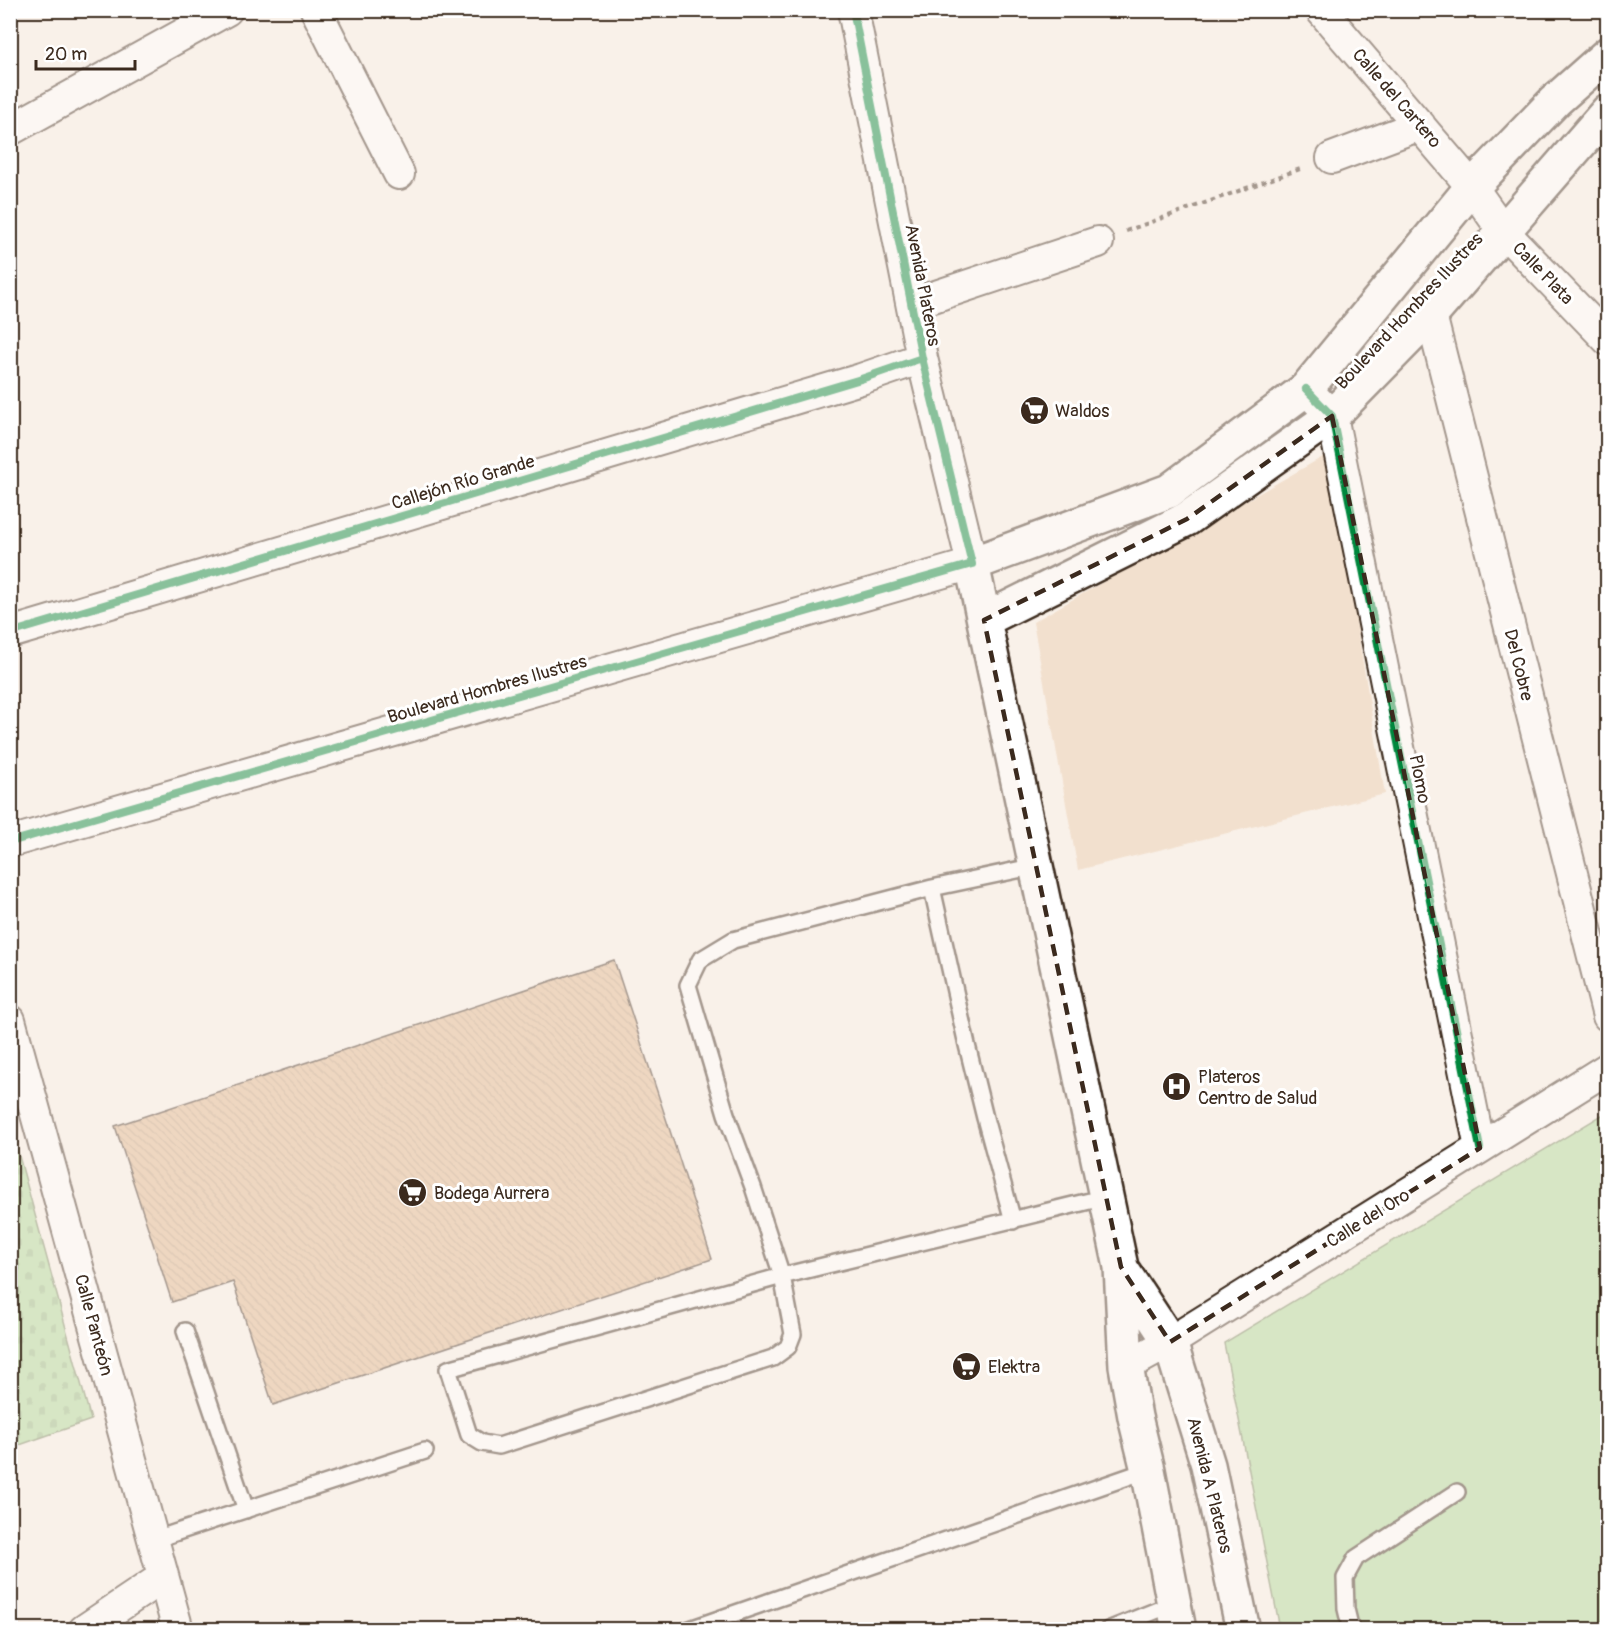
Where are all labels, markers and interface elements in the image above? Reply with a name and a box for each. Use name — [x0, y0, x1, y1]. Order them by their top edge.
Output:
scale bar — [36, 33, 135, 71]
text: 20 m — [45, 43, 87, 66]
street label: Calle del Cartero — [1347, 44, 1446, 153]
street label: Avenida Plateros — [899, 222, 946, 348]
street label: Boulevard Hombres Ilustres — [1331, 228, 1488, 395]
street label: Calle Plata — [1507, 237, 1578, 310]
supermarket icon: Waldos — [1018, 395, 1050, 427]
place label: Waldos — [1055, 400, 1109, 423]
street label: Callejón Río Grande — [389, 450, 538, 515]
street label: Del Cobre — [1499, 627, 1539, 703]
street label: Boulevard Hombres Ilustres — [385, 650, 589, 729]
street label: Plomo — [1404, 753, 1436, 806]
place label: Plateros Centro de Salud — [1198, 1066, 1317, 1110]
hospital icon: Plateros Centro de Salud — [1161, 1071, 1193, 1103]
supermarket icon: Bodega Aurrera — [397, 1177, 429, 1209]
place label: Bodega Aurrera — [434, 1182, 549, 1205]
street label: Calle del Oro — [1322, 1184, 1415, 1253]
street label: Calle Panteón — [69, 1272, 118, 1378]
supermarket icon: Elektra — [951, 1351, 983, 1383]
place label: Elektra — [988, 1356, 1040, 1379]
street label: Avenida A Plateros — [1182, 1415, 1238, 1555]

